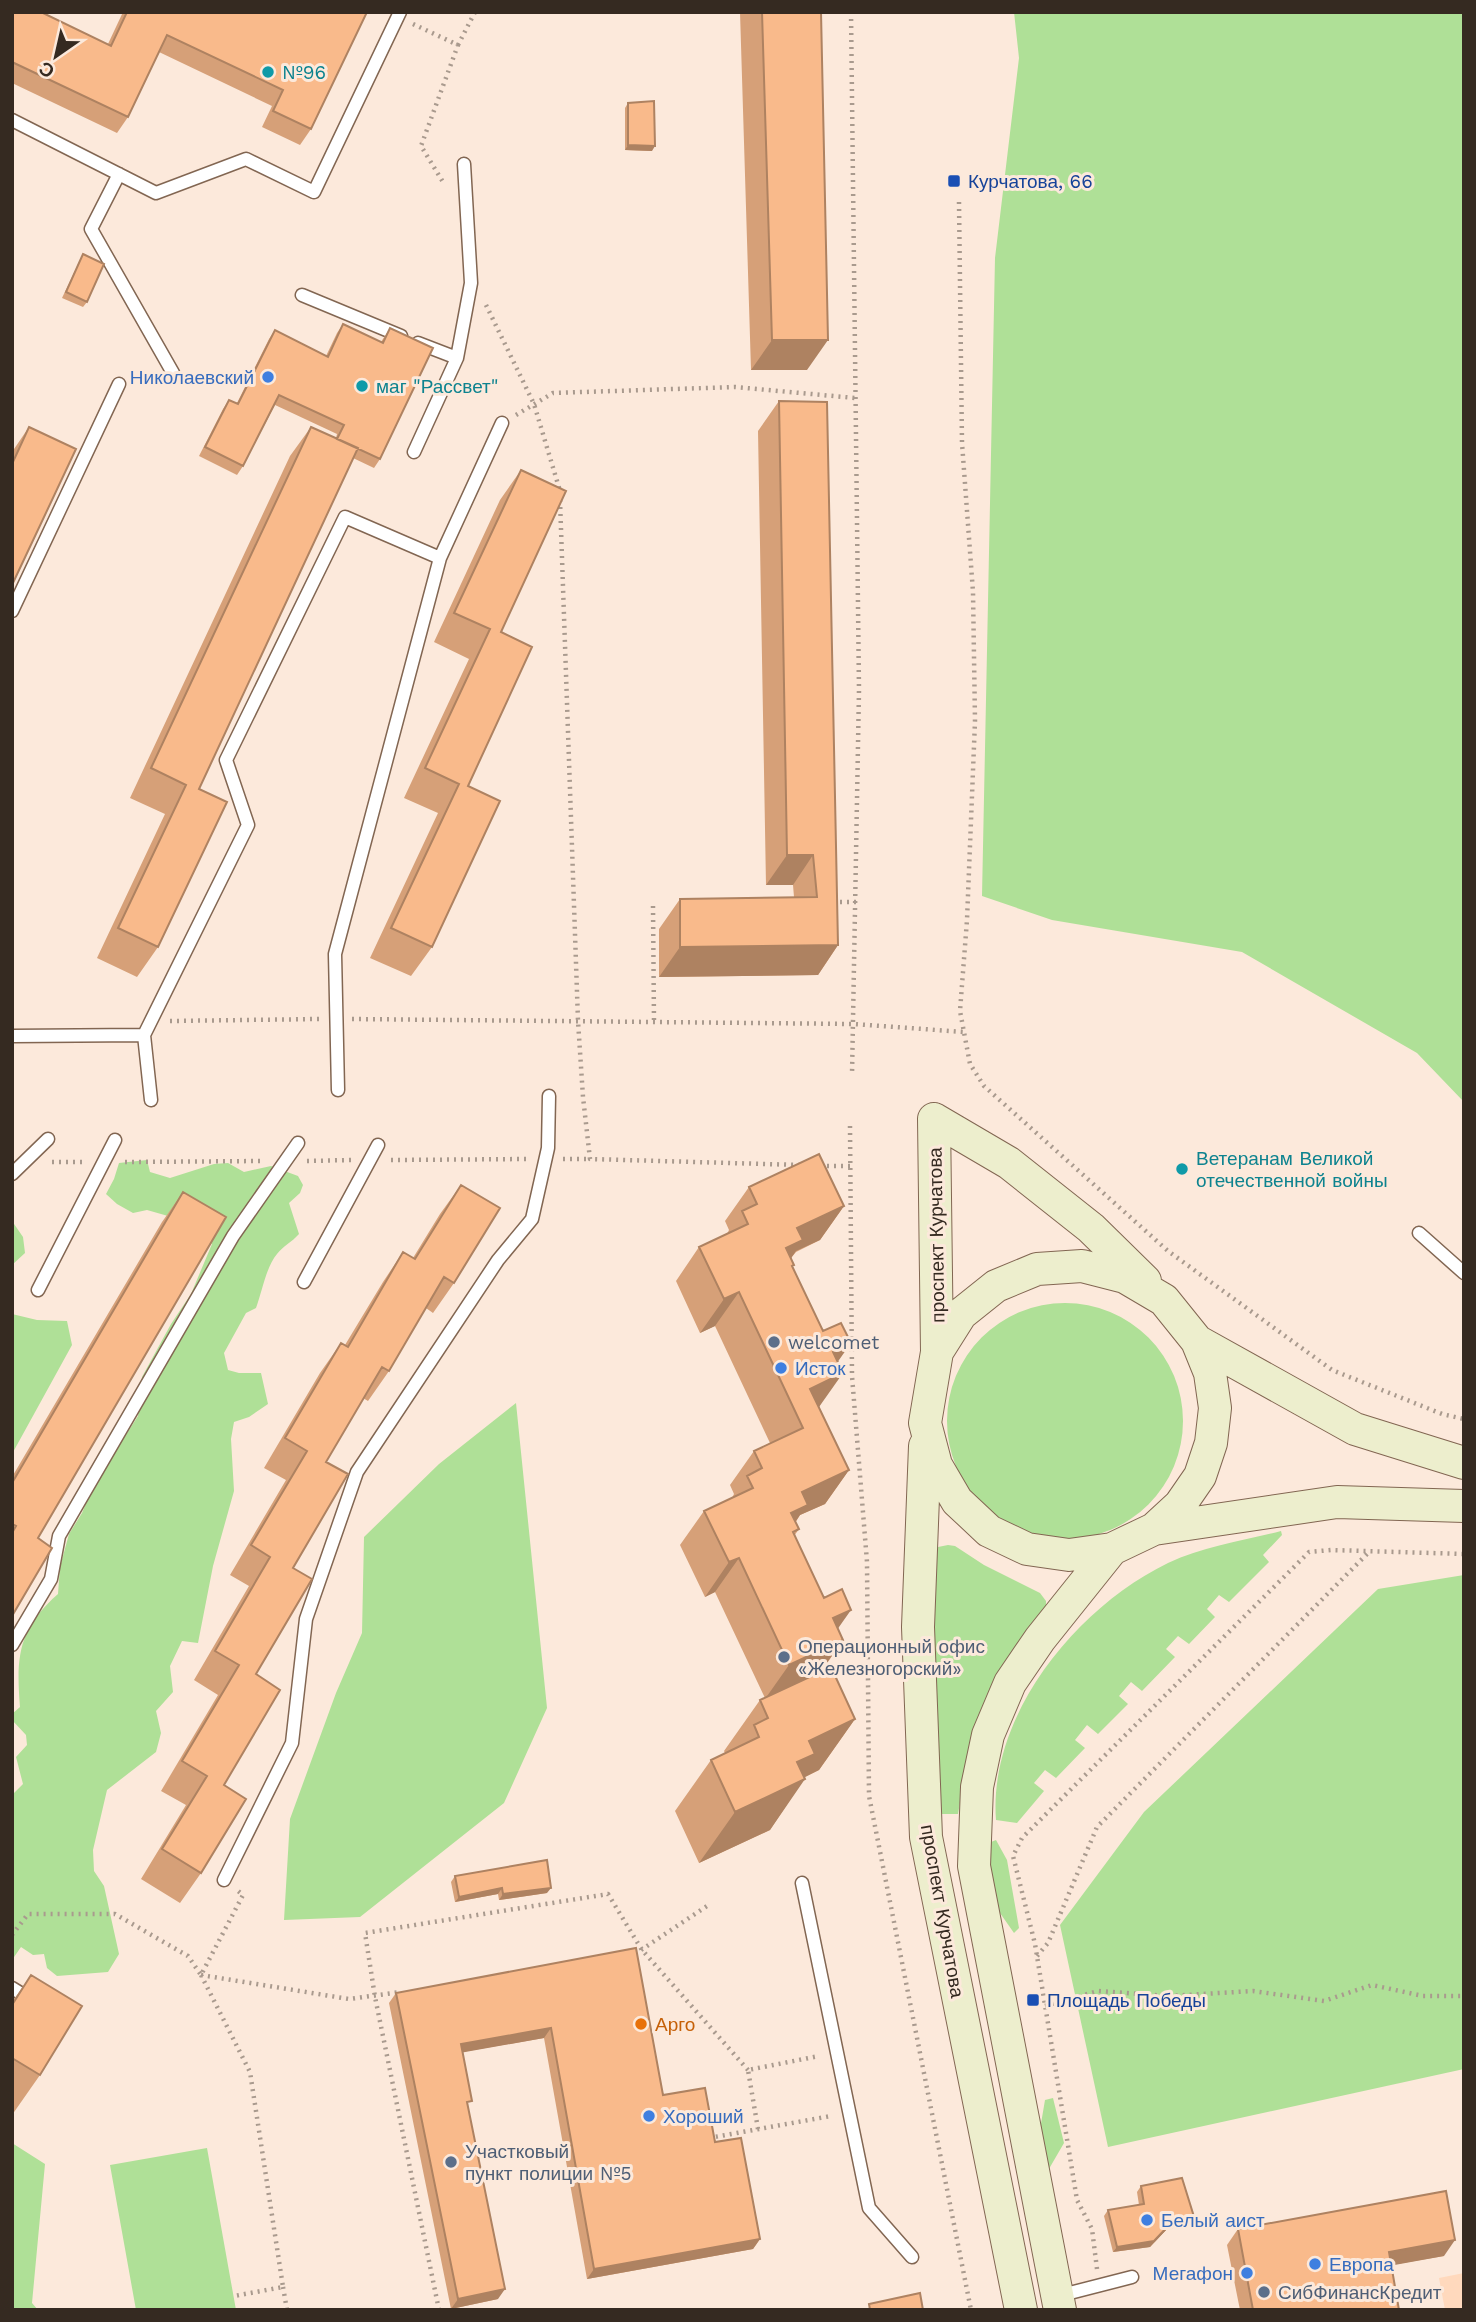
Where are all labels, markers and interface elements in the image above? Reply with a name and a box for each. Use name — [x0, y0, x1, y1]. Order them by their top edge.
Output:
north arrow — [21, 21, 91, 91]
text: С — [34, 56, 59, 83]
place label: №96 — [282, 61, 326, 84]
marker: №96 — [260, 64, 276, 80]
place label: Курчатова, 66 — [968, 170, 1093, 193]
marker: Курчатова, 66 — [946, 173, 962, 189]
place label: Николаевский — [130, 366, 254, 389]
marker: Николаевский — [260, 369, 276, 385]
place label: маг "Рассвет" — [376, 375, 498, 398]
marker: маг "Рассвет" — [354, 378, 370, 394]
street label: проспект Курчатова — [923, 1147, 950, 1323]
place label: Ветеранам Великой отечественной войны — [1196, 1147, 1388, 1192]
marker: Ветеранам Великой отечественной войны — [1174, 1161, 1190, 1177]
place label: welcomet — [788, 1331, 879, 1354]
marker: welcomet — [766, 1334, 782, 1350]
place label: Исток — [795, 1357, 846, 1380]
marker: Исток — [773, 1360, 789, 1376]
place label: Операционный офис «Железногорский» — [798, 1635, 985, 1680]
marker: Операционный офис «Железногорский» — [776, 1649, 792, 1665]
street label: проспект Курчатова — [916, 1823, 969, 2000]
place label: Площадь Победы — [1047, 1989, 1206, 2012]
marker: Площадь Победы — [1025, 1992, 1041, 2008]
place label: Арго — [655, 2013, 695, 2036]
marker: Арго — [633, 2016, 649, 2032]
place label: Хороший — [663, 2105, 744, 2128]
marker: Хороший — [641, 2108, 657, 2124]
place label: Участковый пункт полиции №5 — [465, 2140, 632, 2185]
marker: Участковый пункт полиции №5 — [443, 2154, 459, 2170]
place label: Белый аист — [1161, 2209, 1265, 2232]
marker: Белый аист — [1139, 2212, 1155, 2228]
place label: Европа — [1329, 2253, 1394, 2276]
marker: Европа — [1307, 2256, 1323, 2272]
place label: Мегафон — [1153, 2262, 1233, 2285]
marker: Мегафон — [1239, 2265, 1255, 2281]
place label: СибФинансКредит — [1278, 2281, 1442, 2304]
marker: СибФинансКредит — [1256, 2284, 1272, 2300]

